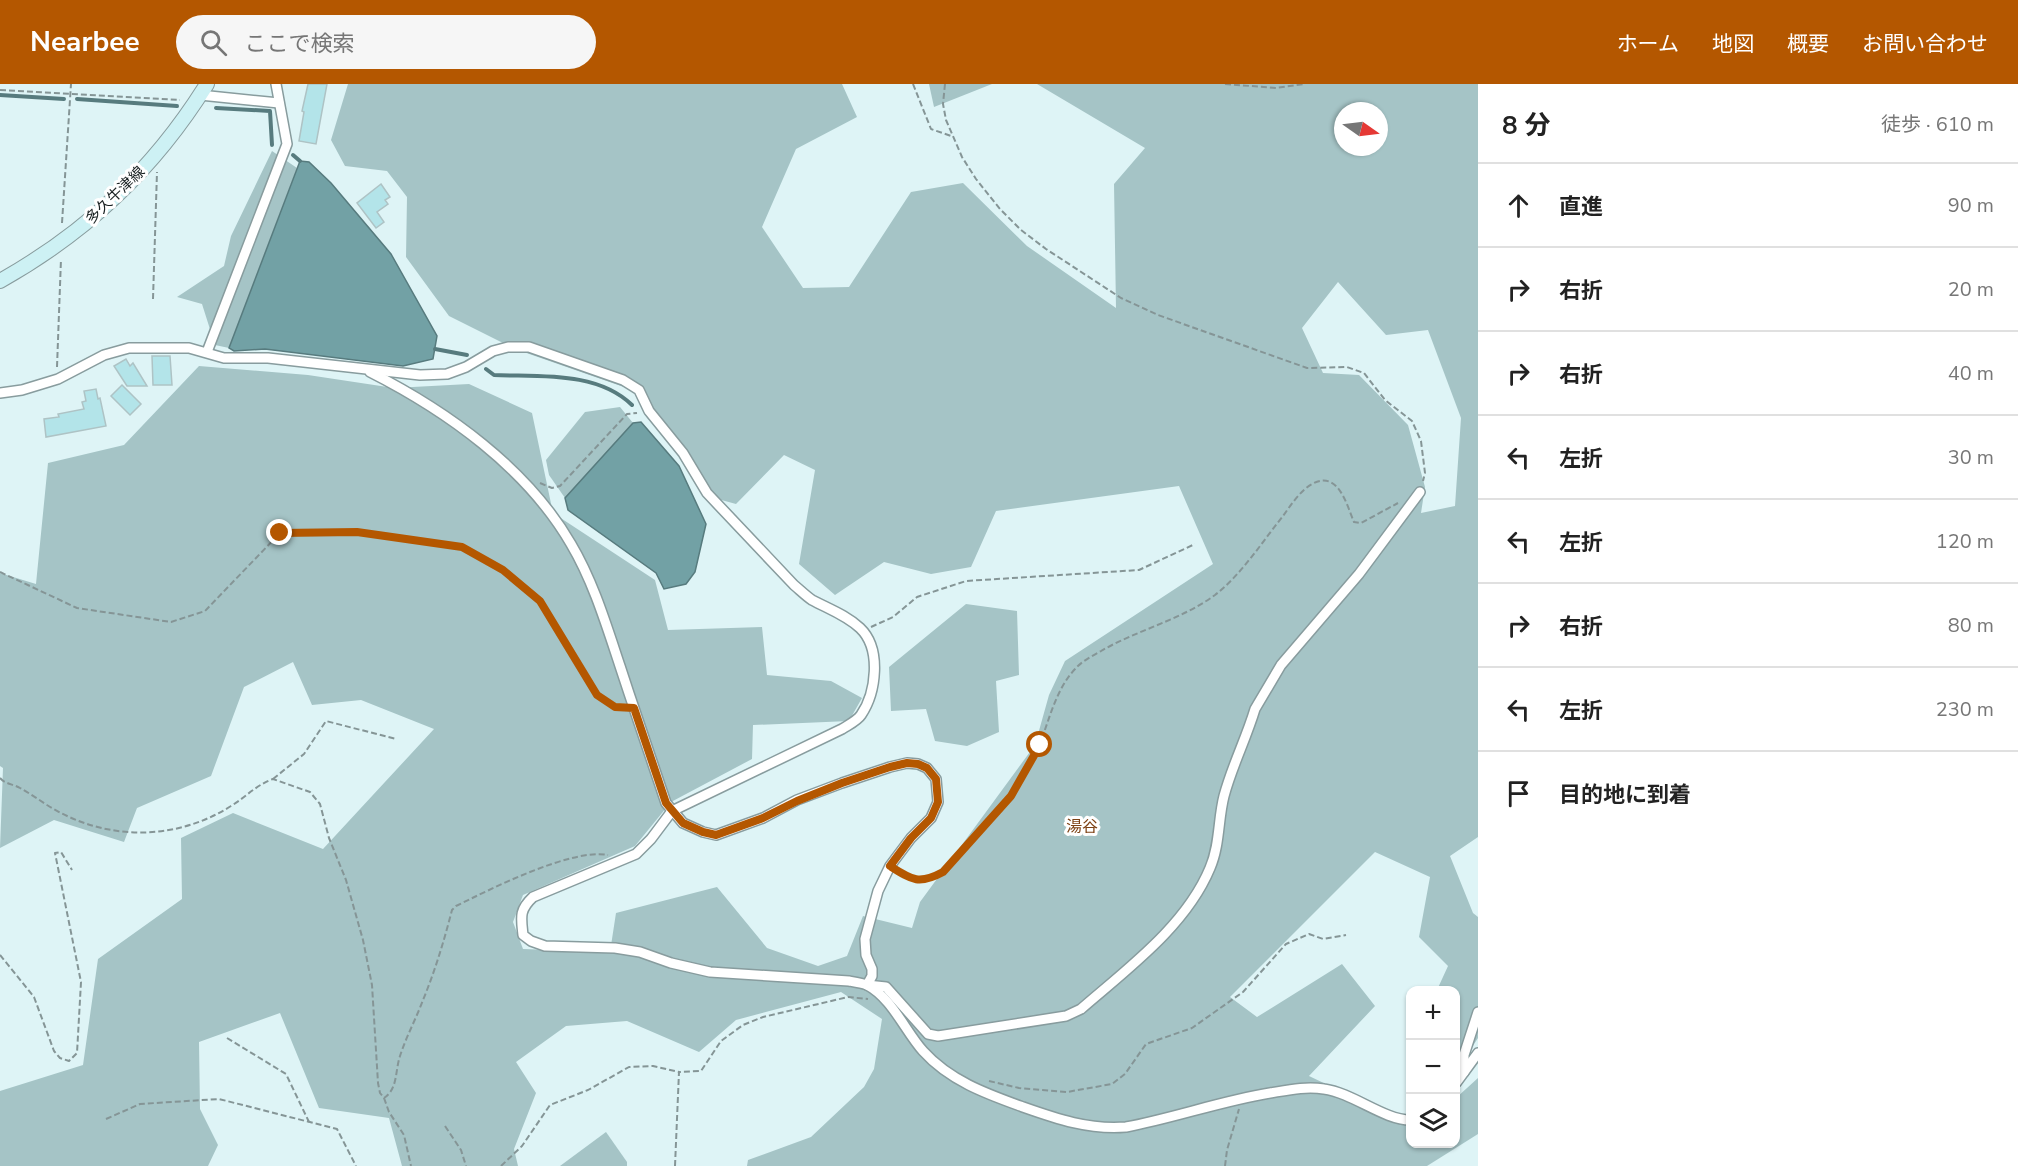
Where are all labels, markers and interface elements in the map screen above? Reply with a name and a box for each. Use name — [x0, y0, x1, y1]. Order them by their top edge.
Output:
search box — [176, 15, 596, 69]
text: Nearbee — [30, 23, 140, 61]
icon: search — [197, 26, 230, 59]
text: ここで検索 — [245, 29, 355, 59]
text: ホーム — [1617, 30, 1679, 58]
text: 地図 — [1712, 30, 1754, 58]
text: 概要 — [1787, 30, 1829, 58]
text: お問い合わせ — [1862, 30, 1988, 58]
north arrow — [1334, 102, 1388, 156]
text: 8 分 — [1502, 108, 1551, 143]
text: 徒歩 · 610 m — [1881, 111, 1994, 138]
street label: 多久牛津線 — [81, 162, 149, 228]
icon: ahead — [1502, 189, 1535, 222]
text: 直進 — [1559, 192, 1603, 222]
text: 90 m — [1948, 192, 1994, 219]
icon: right — [1502, 273, 1535, 306]
text: 右折 — [1559, 276, 1603, 306]
text: 20 m — [1948, 276, 1994, 303]
icon: right — [1502, 357, 1535, 390]
text: 右折 — [1559, 360, 1603, 390]
text: 40 m — [1948, 360, 1994, 387]
icon: left — [1502, 441, 1535, 474]
text: 左折 — [1559, 444, 1603, 474]
text: 30 m — [1948, 444, 1994, 471]
route end — [266, 519, 292, 545]
icon: left — [1502, 525, 1535, 558]
text: 左折 — [1559, 528, 1603, 558]
text: 120 m — [1936, 528, 1994, 555]
icon: right — [1502, 609, 1535, 642]
text: 右折 — [1559, 612, 1603, 642]
text: 80 m — [1948, 612, 1994, 639]
icon: left — [1502, 693, 1535, 726]
text: 左折 — [1559, 696, 1603, 726]
text: 230 m — [1936, 696, 1994, 723]
route start — [1026, 731, 1052, 757]
icon: arrive — [1502, 777, 1535, 810]
text: 目的地に到着 — [1559, 780, 1691, 810]
district label: 湯谷 — [1066, 816, 1098, 838]
map controls — [1406, 986, 1460, 1148]
button: + — [1406, 986, 1460, 1040]
button: − — [1406, 1040, 1460, 1094]
button: layers — [1406, 1094, 1460, 1148]

